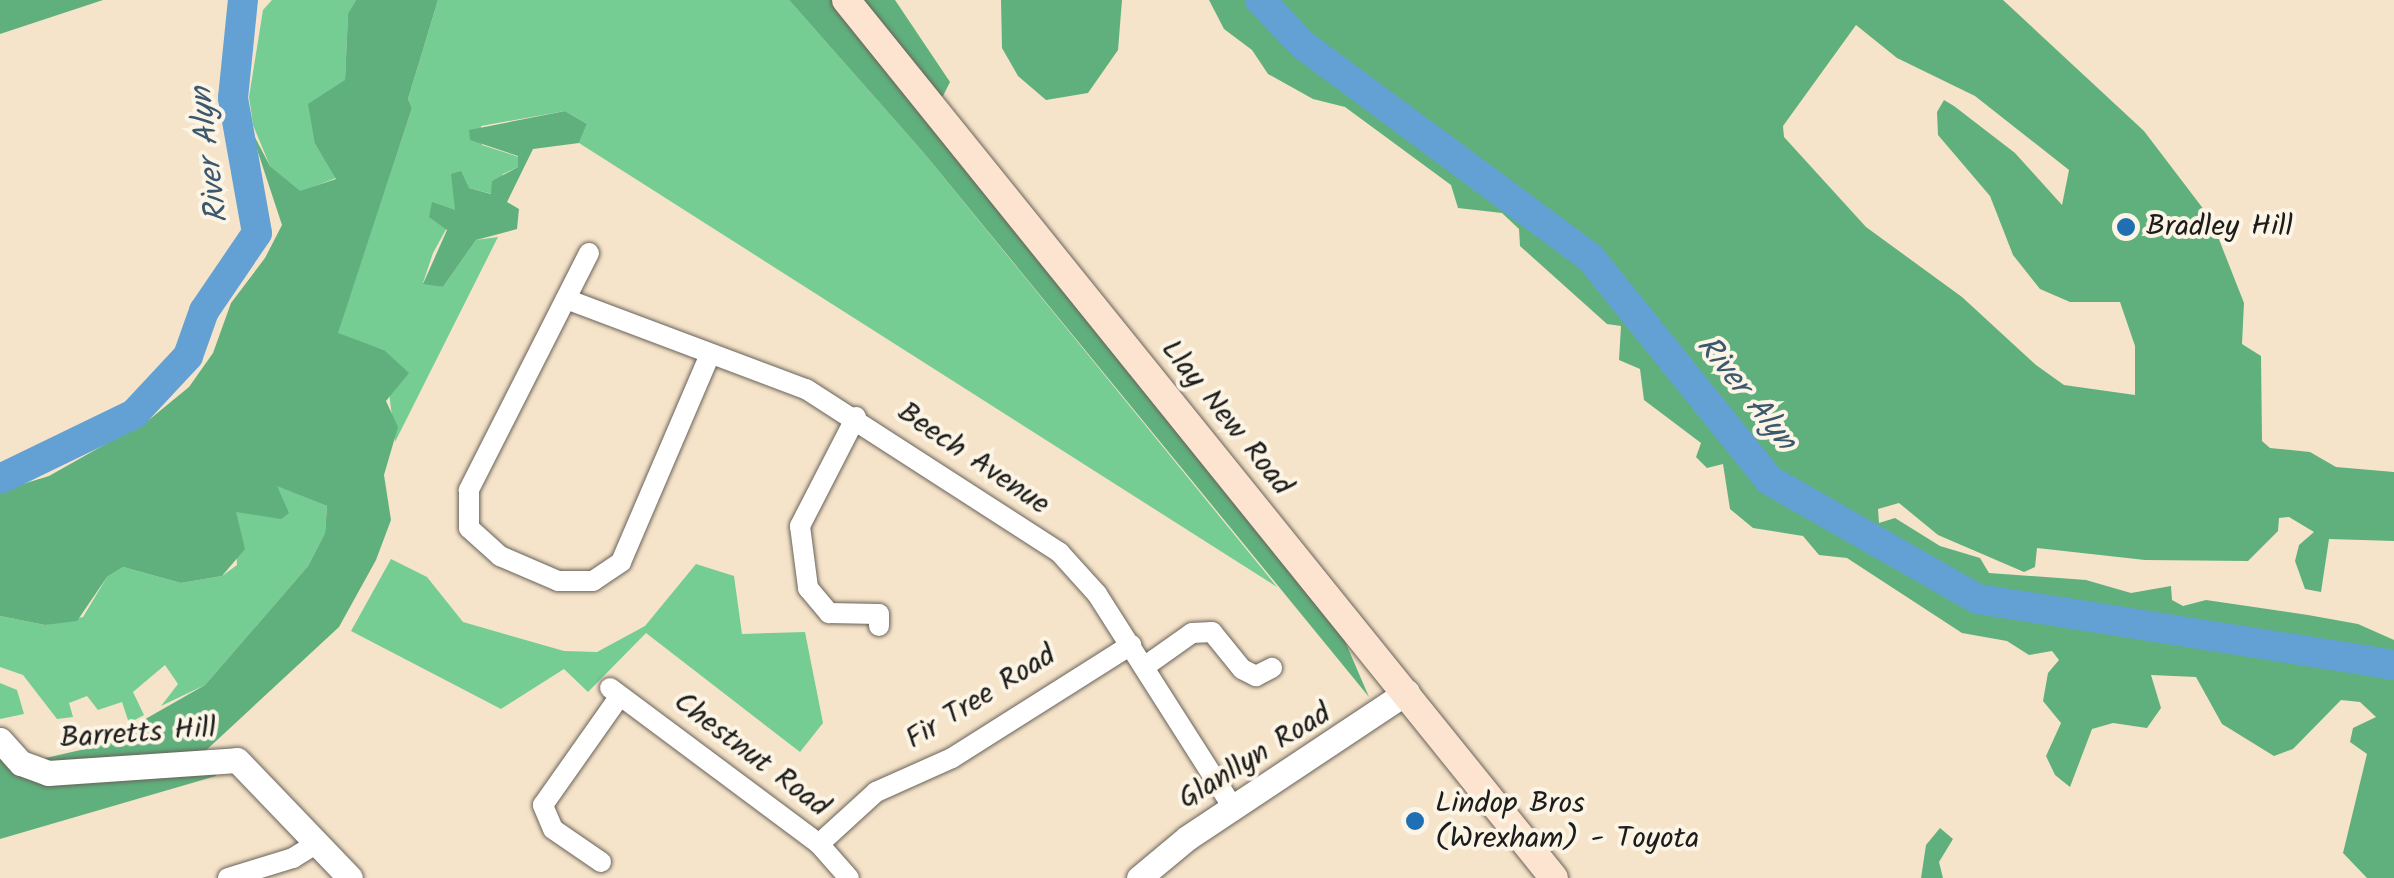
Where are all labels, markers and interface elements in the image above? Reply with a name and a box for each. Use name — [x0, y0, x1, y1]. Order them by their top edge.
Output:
water label: River Alyn — [184, 85, 238, 225]
place label: Bradley Hill — [2146, 209, 2293, 245]
marker: Bradley Hill — [2115, 216, 2137, 238]
water label: River Alyn — [1687, 329, 1803, 459]
street label: Llay New Road — [1152, 333, 1300, 503]
street label: Beech Avenue — [890, 395, 1056, 523]
street label: Fir Tree Road — [899, 638, 1063, 758]
street label: Chestnut Road — [666, 685, 836, 825]
street label: Glanllyn Road — [1172, 696, 1338, 818]
street label: Barretts Hill — [59, 711, 217, 757]
place label: Lindop Bros (Wrexham) - Toyota — [1435, 786, 1699, 856]
marker: Lindop Bros (Wrexham) - Toyota — [1404, 810, 1426, 832]

